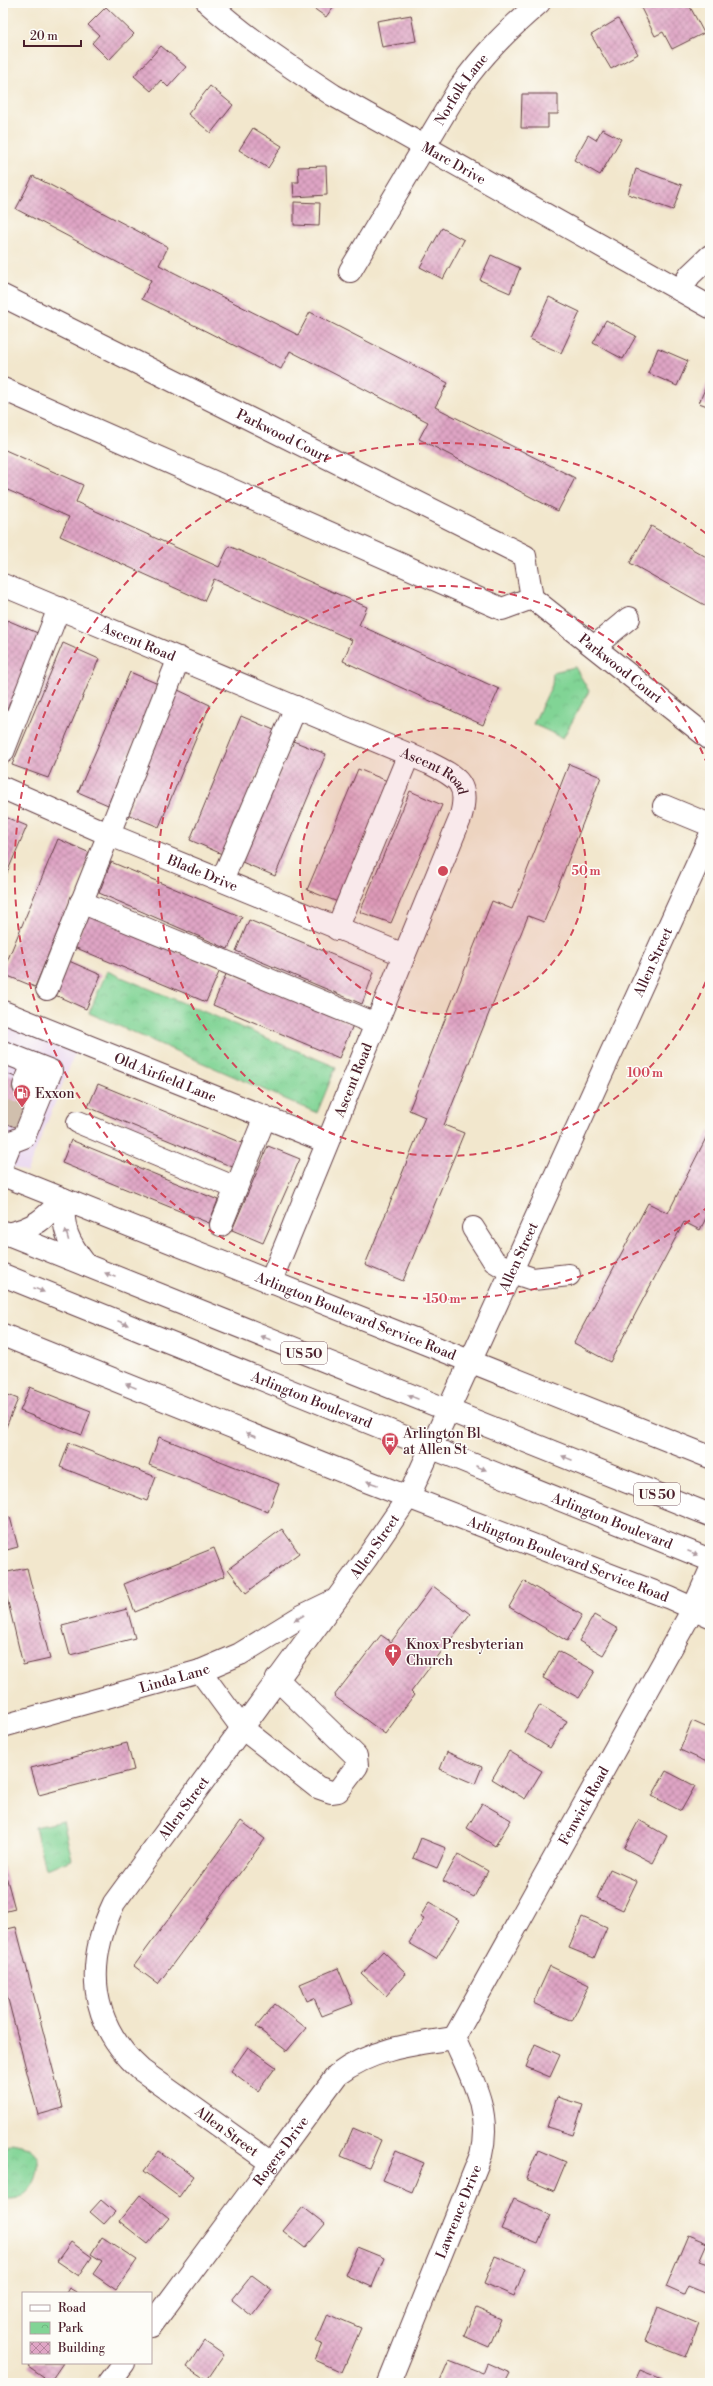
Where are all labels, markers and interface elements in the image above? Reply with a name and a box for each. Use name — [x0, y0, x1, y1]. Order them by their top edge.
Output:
scale bar — [24, 22, 81, 48]
text: 20 m — [30, 29, 58, 44]
street label: Norfolk Lane — [431, 50, 492, 129]
street label: Marc Drive — [418, 139, 489, 189]
street label: Parkwood Court — [233, 406, 332, 467]
street label: Ascent Road — [98, 619, 178, 666]
street label: Parkwood Court — [575, 630, 666, 708]
street label: Ascent Road — [397, 744, 471, 797]
street label: Blade Drive — [163, 851, 240, 896]
centre of rings — [436, 864, 450, 878]
text: 50 m — [571, 864, 601, 879]
street label: Allen Street — [629, 925, 677, 1001]
street label: Ascent Road — [330, 1041, 377, 1121]
street label: Old Airfield Lane — [111, 1049, 219, 1107]
text: 100 m — [627, 1066, 663, 1081]
fuel station icon: Exxon — [12, 1083, 32, 1108]
place label: Exxon — [35, 1085, 75, 1103]
street label: Allen Street — [495, 1220, 543, 1296]
one-way arrow — [64, 1229, 70, 1241]
street label: Arlington Boulevard Service Road — [252, 1268, 458, 1365]
one-way arrow — [104, 1272, 115, 1278]
one-way arrow — [34, 1287, 46, 1293]
text: 150 m — [426, 1292, 460, 1307]
one-way arrow — [118, 1320, 130, 1326]
one-way arrow — [259, 1334, 271, 1340]
road number: US 50 — [281, 1342, 327, 1364]
street label: Arlington Boulevard — [248, 1368, 374, 1433]
one-way arrow — [124, 1383, 136, 1389]
one-way arrow — [406, 1393, 418, 1399]
place label: Arlington Bl at Allen St — [402, 1425, 481, 1459]
one-way arrow — [245, 1431, 257, 1437]
bus stop icon: Arlington Bl at Allen St — [380, 1431, 400, 1456]
one-way arrow — [561, 1455, 573, 1461]
one-way arrow — [476, 1465, 487, 1471]
one-way arrow — [365, 1480, 377, 1486]
road number: US 50 — [634, 1483, 680, 1505]
street label: Arlington Boulevard — [548, 1489, 675, 1554]
street label: Allen Street — [346, 1511, 404, 1583]
street label: Arlington Boulevard Service Road — [464, 1512, 671, 1607]
one-way arrow — [687, 1550, 698, 1556]
one-way arrow — [293, 1615, 305, 1622]
place label: Knox Presbyterian Church — [406, 1636, 524, 1670]
church icon: Knox Presbyterian Church — [383, 1642, 403, 1667]
street label: Linda Lane — [138, 1660, 213, 1697]
street label: Fenwick Road — [555, 1763, 614, 1849]
street label: Allen Street — [155, 1773, 214, 1845]
street label: Allen Street — [190, 2102, 262, 2161]
street label: Rogers Drive — [250, 2113, 313, 2190]
street label: Lawrence Drive — [432, 2162, 486, 2262]
legend — [22, 2292, 152, 2364]
text: Road — [58, 2301, 86, 2316]
text: Park — [58, 2321, 84, 2336]
text: Building — [57, 2341, 106, 2356]

